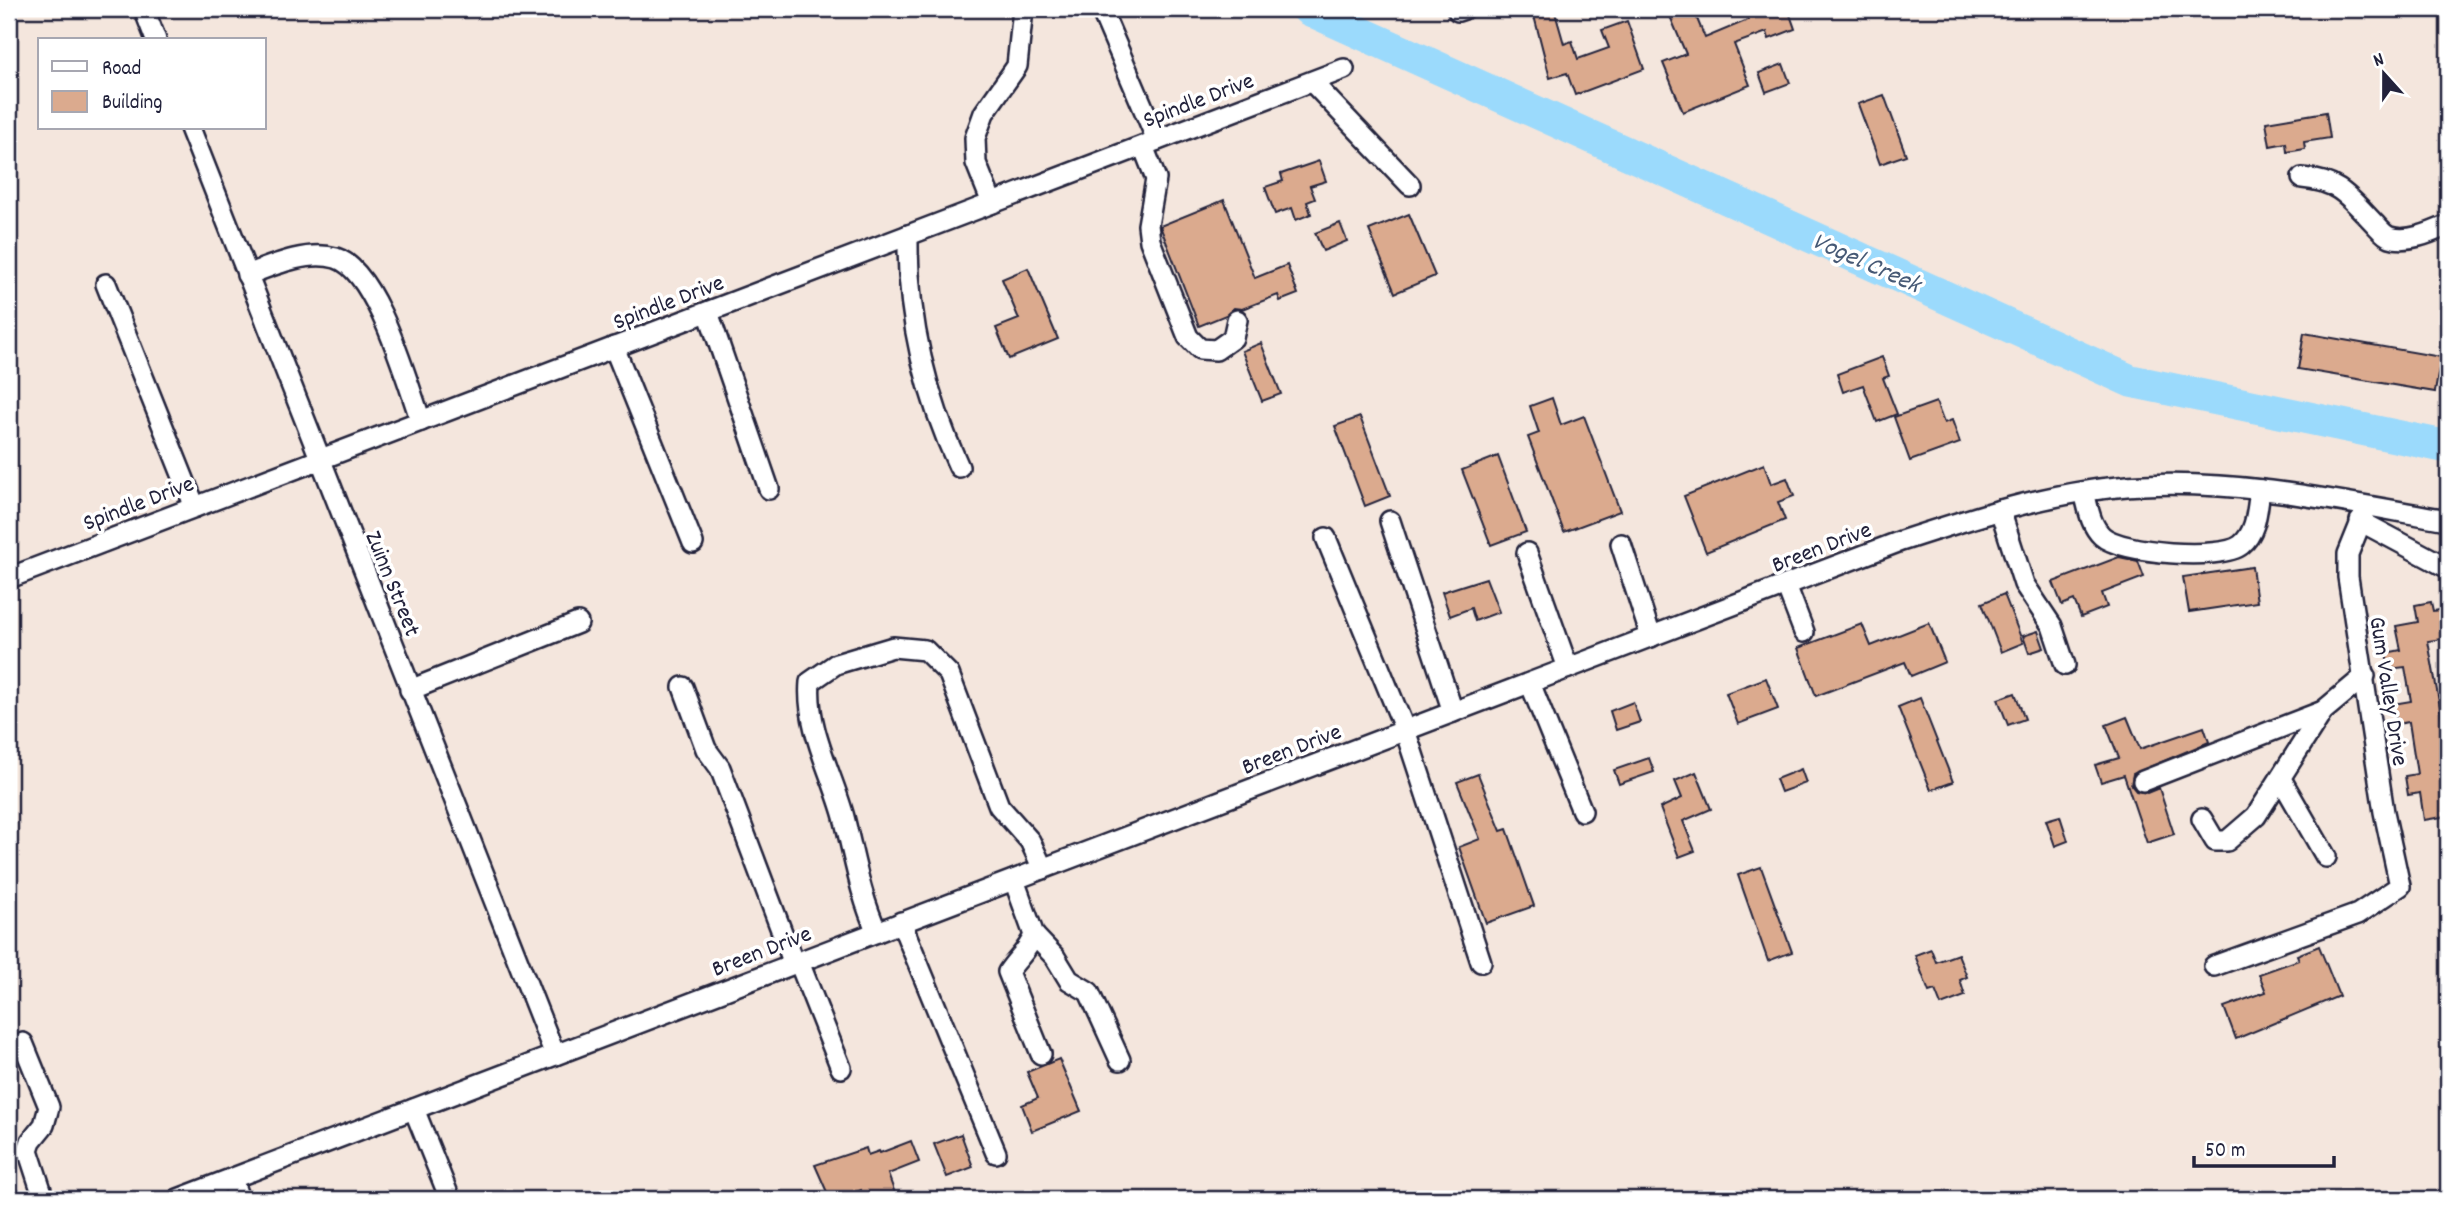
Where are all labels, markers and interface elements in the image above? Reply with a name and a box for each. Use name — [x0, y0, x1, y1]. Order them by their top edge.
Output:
legend — [38, 38, 266, 130]
north arrow — [2348, 38, 2418, 108]
text: N — [2370, 47, 2388, 76]
text: Road — [102, 55, 141, 85]
street label: Spindle Drive — [1139, 65, 1260, 139]
text: Building — [102, 89, 162, 119]
water label: Vogel Creek — [1805, 224, 1928, 305]
street label: Spindle Drive — [609, 267, 730, 341]
street label: Spindle Drive — [79, 468, 200, 542]
street label: Breen Drive — [1767, 514, 1877, 583]
street label: Zuinn Street — [355, 526, 428, 642]
street label: Gum Valley Drive — [2358, 614, 2416, 769]
street label: Breen Drive — [1237, 716, 1347, 785]
street label: Breen Drive — [707, 918, 817, 987]
scale bar — [2194, 1124, 2334, 1168]
text: 50 m — [2205, 1137, 2245, 1167]

